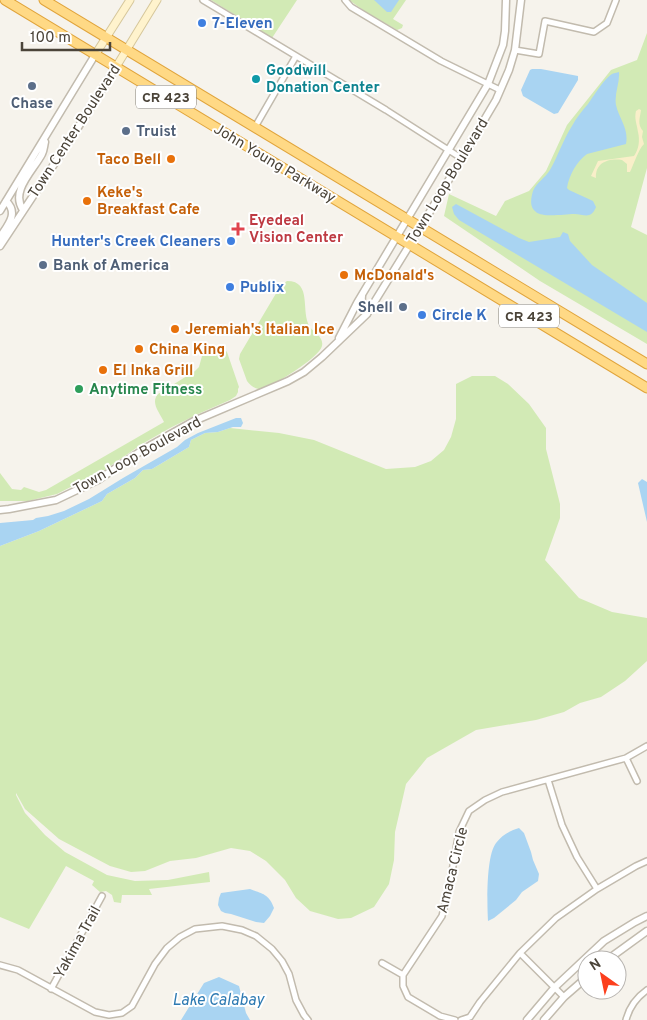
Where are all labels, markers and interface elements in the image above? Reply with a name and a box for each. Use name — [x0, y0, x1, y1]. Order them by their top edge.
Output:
place label: 7-Eleven — [212, 15, 273, 34]
marker: 7-Eleven — [196, 17, 208, 29]
scale bar — [22, 20, 110, 52]
text: 100 m — [30, 29, 71, 48]
street label: Town Center Boulevard — [25, 61, 126, 202]
place label: Goodwill Donation Center — [266, 62, 380, 98]
marker: Goodwill Donation Center — [250, 73, 262, 85]
marker: Chase — [26, 80, 38, 92]
road number: CR 423 — [136, 85, 196, 108]
place label: Chase — [11, 95, 53, 114]
street label: Town Loop Boulevard — [403, 115, 493, 248]
street label: John Young Parkway — [210, 120, 339, 208]
place label: Truist — [136, 123, 177, 142]
marker: Truist — [120, 125, 132, 137]
place label: Taco Bell — [97, 151, 161, 170]
marker: Taco Bell — [165, 153, 177, 165]
place label: Keke's Breakfast Cafe — [97, 184, 200, 220]
marker: Keke's Breakfast Cafe — [81, 195, 93, 207]
place label: Eyedeal Vision Center — [249, 212, 344, 248]
marker: Eyedeal Vision Center — [231, 222, 245, 236]
place label: Hunter's Creek Cleaners — [51, 233, 221, 252]
marker: Hunter's Creek Cleaners — [225, 235, 237, 247]
place label: Bank of America — [53, 257, 169, 276]
marker: Bank of America — [37, 259, 49, 271]
place label: McDonald's — [354, 267, 434, 286]
marker: McDonald's — [338, 269, 350, 281]
place label: Publix — [240, 279, 285, 298]
marker: Publix — [224, 281, 236, 293]
place label: Shell — [358, 299, 393, 318]
marker: Shell — [397, 301, 409, 313]
road number: CR 423 — [499, 304, 559, 328]
place label: Circle K — [432, 307, 487, 326]
marker: Circle K — [416, 309, 428, 321]
place label: Jeremiah's Italian Ice — [185, 321, 335, 340]
marker: Jeremiah's Italian Ice — [169, 323, 181, 335]
place label: China King — [149, 341, 225, 360]
marker: China King — [133, 343, 145, 355]
place label: El Inka Grill — [113, 362, 193, 381]
marker: El Inka Grill — [97, 364, 109, 376]
place label: Anytime Fitness — [89, 381, 202, 400]
marker: Anytime Fitness — [73, 383, 85, 395]
street label: Town Loop Boulevard — [70, 413, 205, 499]
street label: Amaca Circle — [434, 825, 473, 916]
street label: Yakima Trail — [51, 903, 106, 983]
north arrow — [577, 950, 627, 1000]
text: N — [587, 955, 605, 975]
water label: Lake Calabay — [172, 991, 266, 1011]

